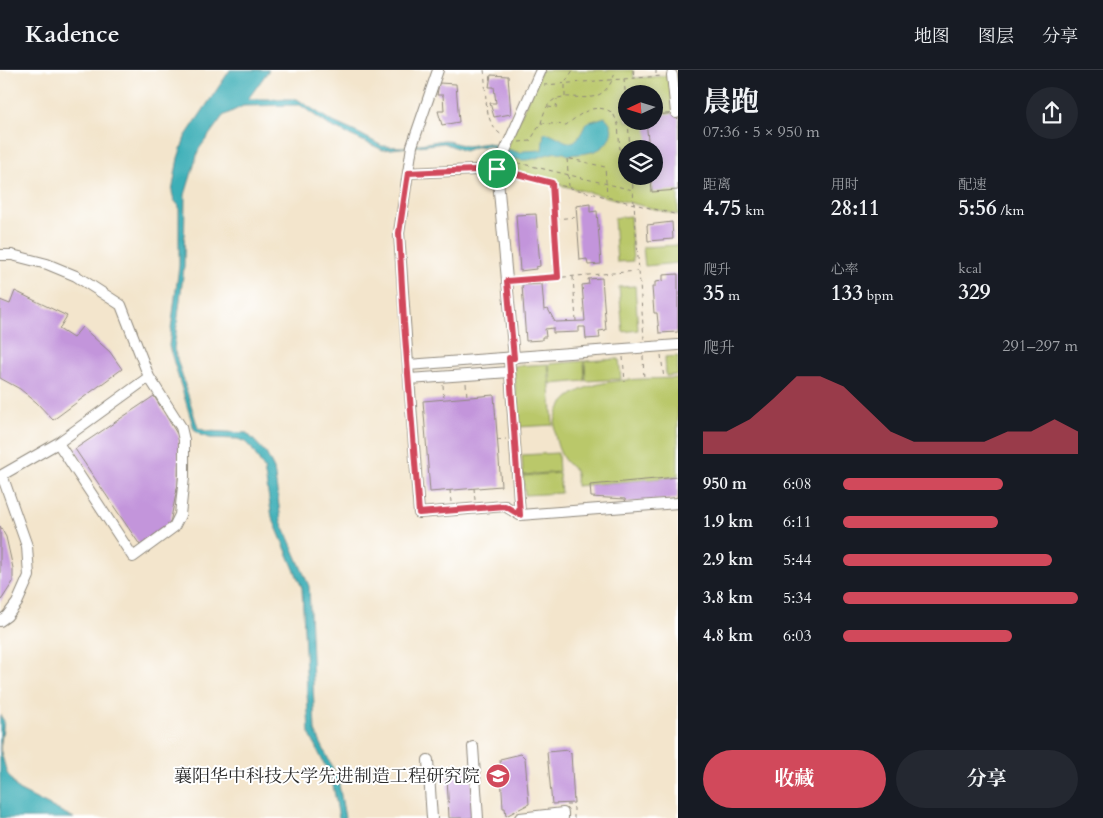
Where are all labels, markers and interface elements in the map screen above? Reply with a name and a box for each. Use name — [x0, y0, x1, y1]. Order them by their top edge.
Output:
text: Kadence — [25, 18, 120, 51]
text: 地图 — [914, 24, 950, 49]
text: 图层 — [978, 24, 1014, 49]
text: 分享 — [1042, 24, 1078, 49]
text: 晨跑 — [703, 83, 759, 121]
north arrow — [618, 85, 662, 130]
map controls — [618, 85, 663, 185]
button: share — [1026, 87, 1078, 139]
text: 07:36 · 5 × 950 m — [703, 121, 820, 143]
button: layers — [618, 140, 663, 185]
pin — [476, 148, 518, 190]
icon: arrive — [483, 155, 511, 183]
text: 距离 — [703, 175, 731, 194]
text: 用时 — [831, 175, 859, 194]
text: 配速 — [958, 175, 986, 194]
text: 4.75 — [703, 194, 741, 223]
text: 28:11 — [831, 194, 880, 223]
text: 5:56 — [958, 194, 997, 223]
text: km — [741, 201, 764, 220]
text: /km — [997, 201, 1024, 220]
text: kcal — [958, 259, 982, 278]
text: 爬升 — [703, 260, 731, 279]
text: 心率 — [831, 260, 859, 279]
text: 329 — [958, 278, 991, 307]
text: 35 — [703, 279, 725, 308]
text: 133 — [831, 279, 863, 308]
text: m — [725, 286, 740, 305]
text: bpm — [863, 286, 894, 305]
text: 291–297 m — [1002, 335, 1078, 357]
text: 爬升 — [703, 337, 735, 359]
text: 950 m — [703, 473, 747, 495]
text: 6:08 — [783, 473, 812, 495]
text: 1.9 km — [703, 511, 753, 533]
text: 6:11 — [783, 511, 812, 533]
text: 2.9 km — [703, 549, 753, 571]
text: 5:44 — [783, 549, 812, 571]
text: 3.8 km — [703, 587, 753, 609]
text: 5:34 — [783, 587, 812, 609]
text: 4.8 km — [703, 625, 753, 647]
text: 6:03 — [783, 625, 812, 647]
button: 收藏 — [703, 750, 886, 808]
button: 分享 — [896, 750, 1078, 808]
school or university icon: 襄阳华中科技大学先进制造工程研究院 — [485, 763, 511, 789]
place label: 襄阳华中科技大学先进制造工程研究院 — [174, 764, 480, 789]

